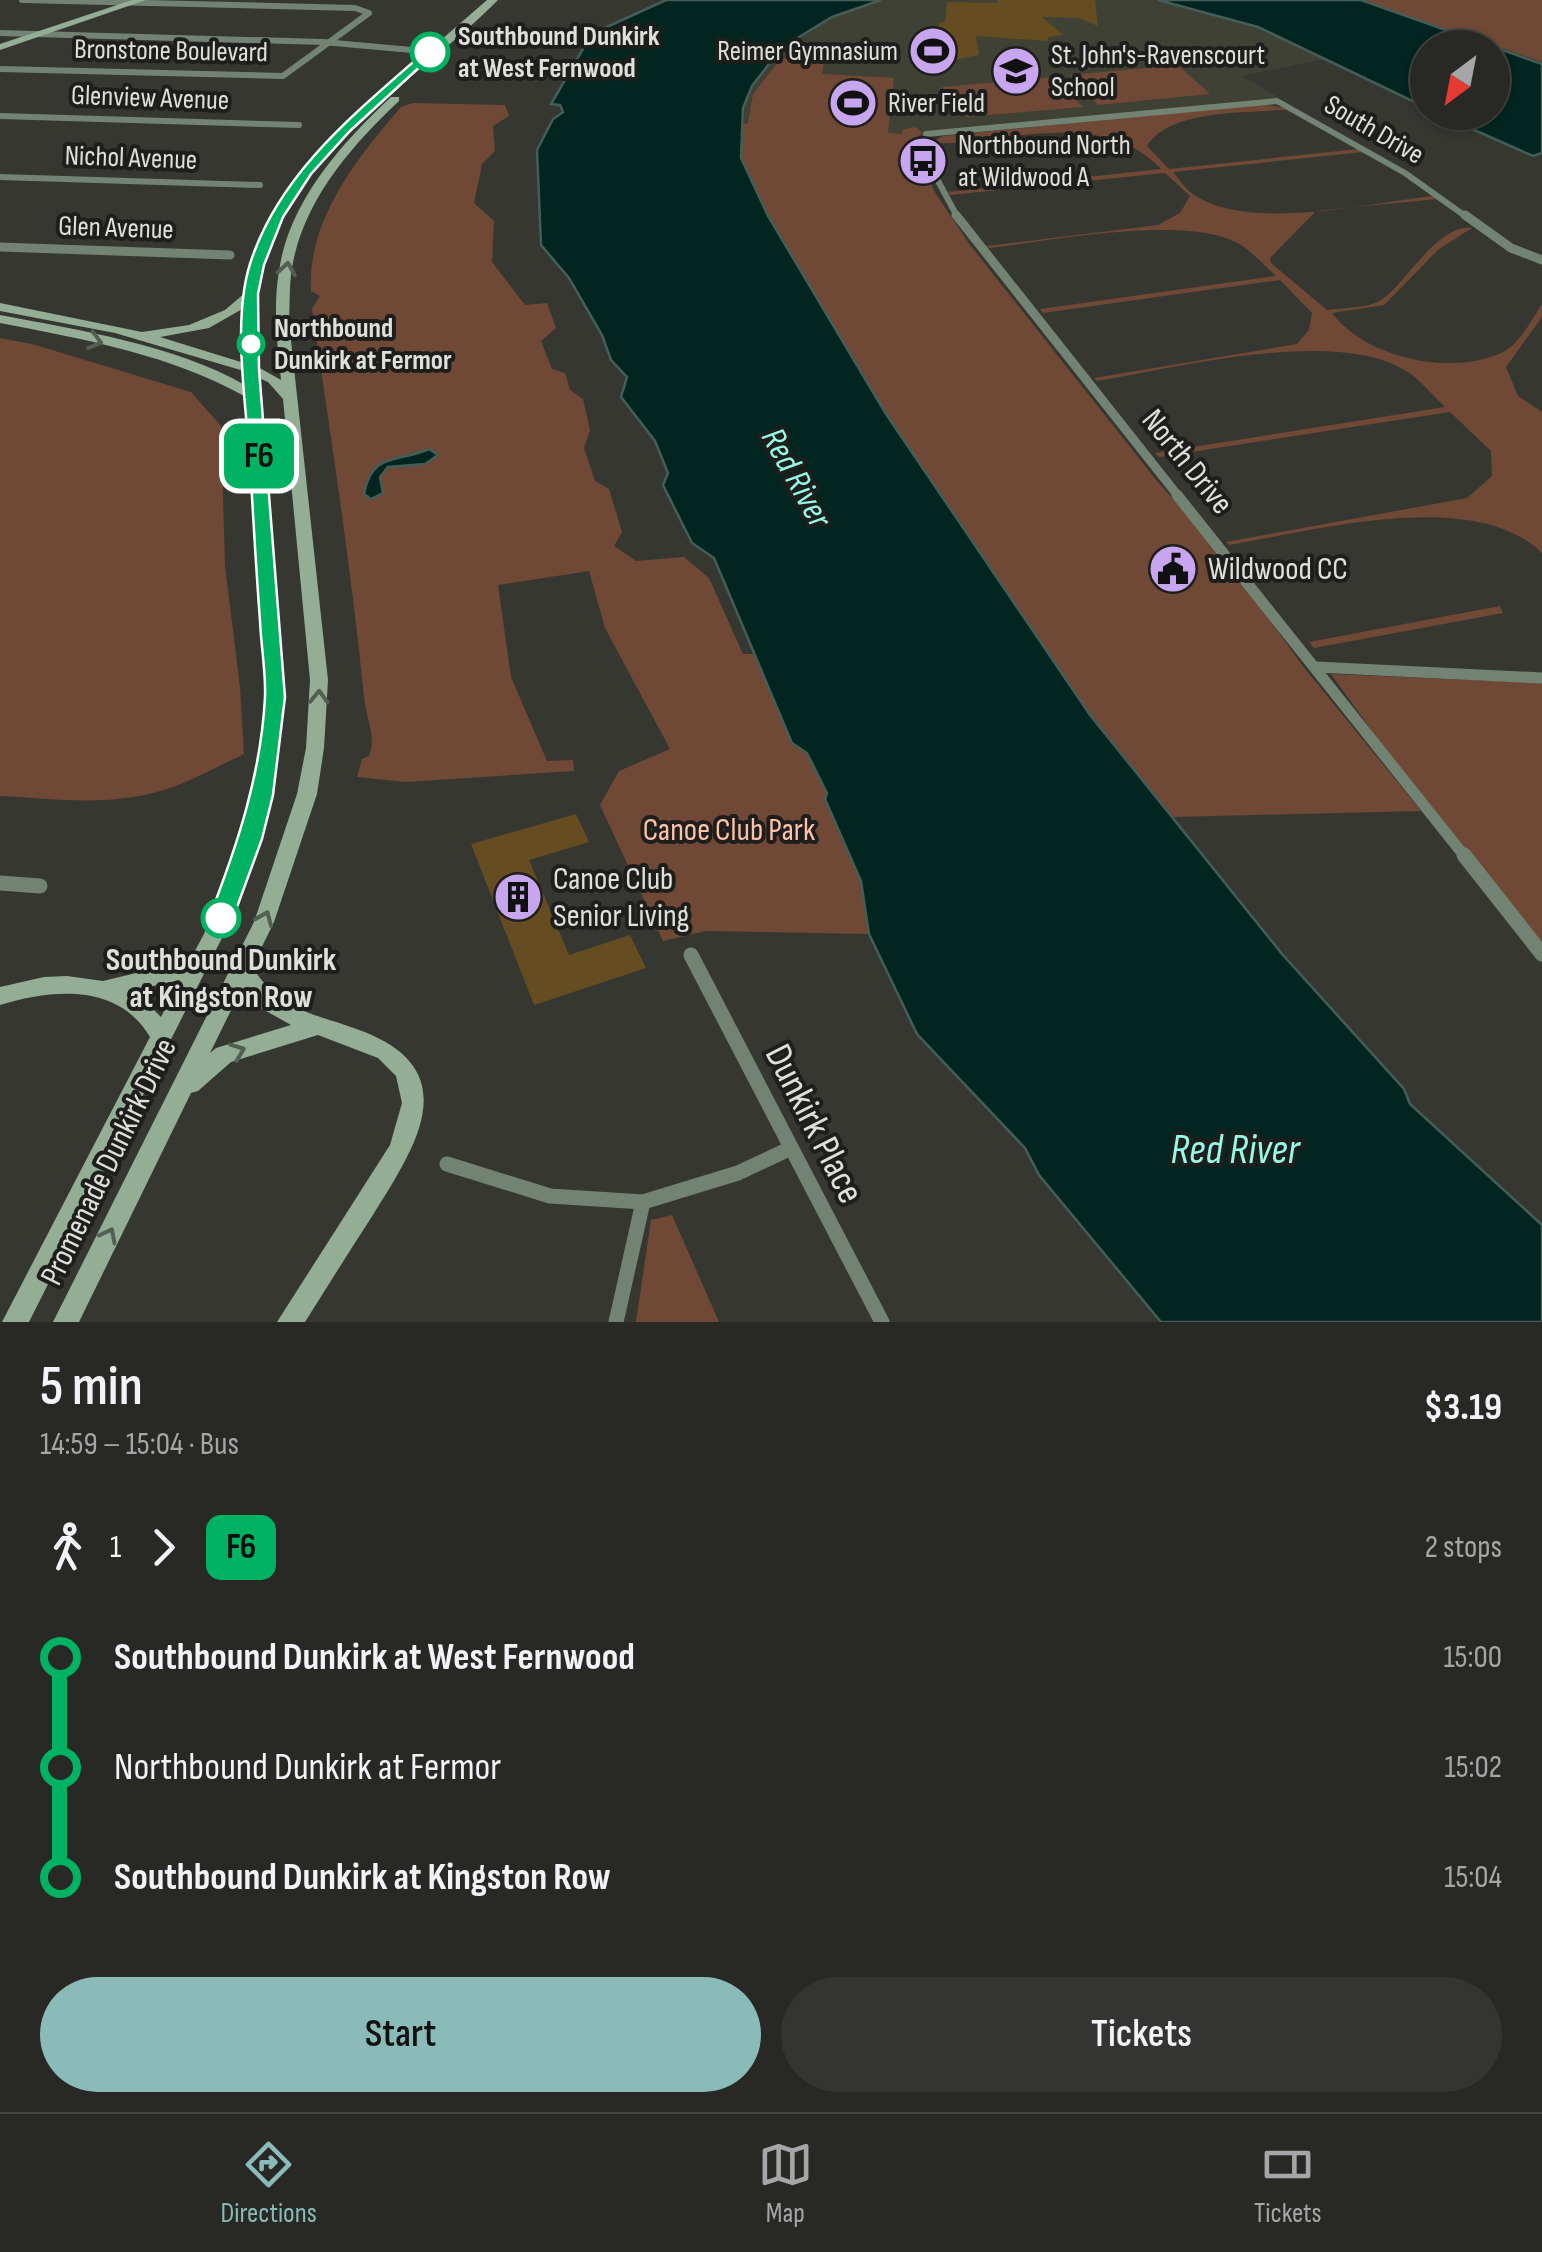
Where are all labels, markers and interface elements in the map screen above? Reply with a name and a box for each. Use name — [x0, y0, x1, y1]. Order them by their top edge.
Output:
place label: Southbound Dunkirk at West Fernwood — [458, 20, 660, 85]
sports icon: Reimer Gymnasium — [907, 25, 959, 77]
north arrow — [1410, 30, 1510, 130]
map controls — [1410, 30, 1510, 130]
street label: Bronstone Boulevard — [74, 33, 268, 69]
marker: Southbound Dunkirk at West Fernwood — [411, 33, 449, 71]
place label: Reimer Gymnasium — [717, 35, 898, 68]
place label: St. John's-Ravenscourt School — [1051, 39, 1265, 104]
school or university icon: St. John's-Ravenscourt School — [990, 45, 1042, 97]
sports icon: River Field — [827, 77, 879, 129]
street label: Glenview Avenue — [70, 79, 230, 117]
place label: River Field — [888, 87, 985, 120]
street label: South Drive — [1318, 88, 1430, 172]
place label: Northbound North at Wildwood A — [958, 129, 1131, 194]
bus stop icon: Northbound North at Wildwood A — [897, 135, 949, 187]
street label: Nichol Avenue — [64, 139, 198, 177]
street label: Glen Avenue — [58, 209, 174, 247]
one-way arrow — [276, 261, 297, 277]
place label: Northbound Dunkirk at Fermor — [274, 312, 452, 377]
one-way arrow — [86, 329, 103, 350]
marker: Northbound Dunkirk at Fermor — [238, 331, 264, 357]
street label: North Drive — [1133, 402, 1241, 522]
water label: Red River — [751, 421, 841, 536]
line badge: F6 — [214, 424, 304, 488]
text: F6 — [244, 435, 274, 478]
public building icon: Wildwood CC — [1147, 543, 1199, 595]
place label: Wildwood CC — [1208, 550, 1348, 589]
one-way arrow — [308, 689, 329, 705]
park label: Canoe Club Park — [643, 811, 815, 850]
place label: Canoe Club Senior Living — [553, 860, 689, 936]
building icon: Canoe Club Senior Living — [492, 871, 544, 923]
marker: Southbound Dunkirk at Kingston Row — [202, 899, 240, 937]
one-way arrow — [254, 910, 274, 928]
place label: Southbound Dunkirk at Kingston Row — [106, 941, 337, 1017]
street label: Promenade Dunkirk Drive — [32, 1032, 186, 1292]
street label: Dunkirk Place — [755, 1037, 873, 1211]
one-way arrow — [229, 1042, 246, 1062]
water label: Red River — [1171, 1125, 1302, 1176]
one-way arrow — [97, 1227, 116, 1245]
text: 5 min — [40, 1354, 143, 1421]
text: $3.19 — [1424, 1385, 1502, 1430]
text: 14:59 – 15:04 · Bus — [40, 1425, 239, 1464]
icon: walk — [40, 1520, 95, 1575]
icon: forward — [136, 1520, 191, 1575]
text: F6 — [226, 1526, 256, 1569]
text: 1 — [110, 1528, 121, 1567]
text: 2 stops — [1425, 1528, 1502, 1567]
text: Southbound Dunkirk at West Fernwood — [114, 1635, 635, 1680]
text: 15:00 — [1443, 1638, 1502, 1677]
text: Northbound Dunkirk at Fermor — [114, 1745, 501, 1790]
text: 15:02 — [1444, 1748, 1502, 1787]
text: Southbound Dunkirk at Kingston Row — [114, 1855, 611, 1900]
text: 15:04 — [1444, 1858, 1502, 1897]
button: Start — [40, 1977, 761, 2092]
button: Tickets — [781, 1977, 1502, 2092]
tab: Directions — [221, 2137, 317, 2230]
tab: Map — [758, 2137, 813, 2230]
tab: Tickets — [1254, 2137, 1321, 2230]

